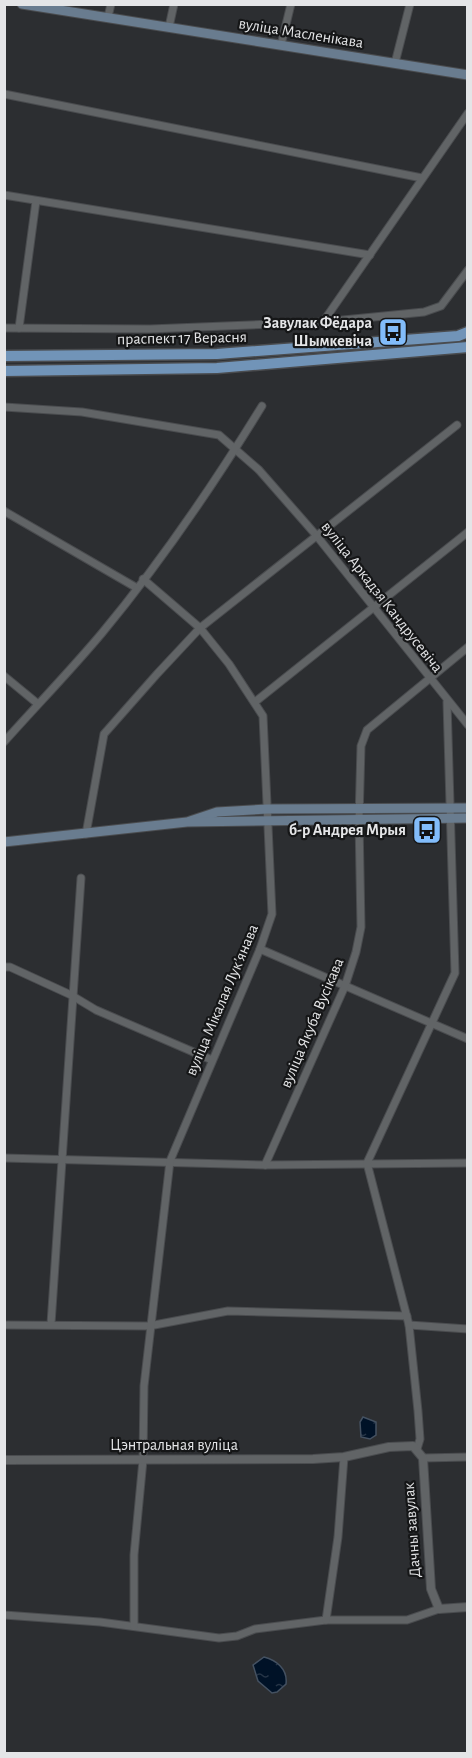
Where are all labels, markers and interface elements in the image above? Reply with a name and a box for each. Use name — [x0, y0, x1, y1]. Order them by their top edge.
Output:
street label: вуліца Масленікава — [237, 15, 365, 52]
place label: Завулак Фёдара Шымкевіча — [263, 315, 372, 349]
bus stop icon: Завулак Фёдара Шымкевіча — [377, 316, 409, 348]
street label: праспект 17 Верасня — [117, 329, 247, 347]
street label: вуліца Аркадзя Кандрусевіча — [318, 519, 446, 676]
bus stop icon: б-р Андрея Мрыя — [411, 814, 443, 846]
place label: б-р Андрея Мрыя — [289, 822, 406, 838]
street label: вуліца Мікалая Лукʼянава — [183, 922, 262, 1078]
street label: вуліца Якуба Вусікава — [277, 956, 347, 1091]
street label: Цэнтральная вуліца — [110, 1437, 238, 1454]
street label: Дачны завулак — [401, 1481, 424, 1578]

